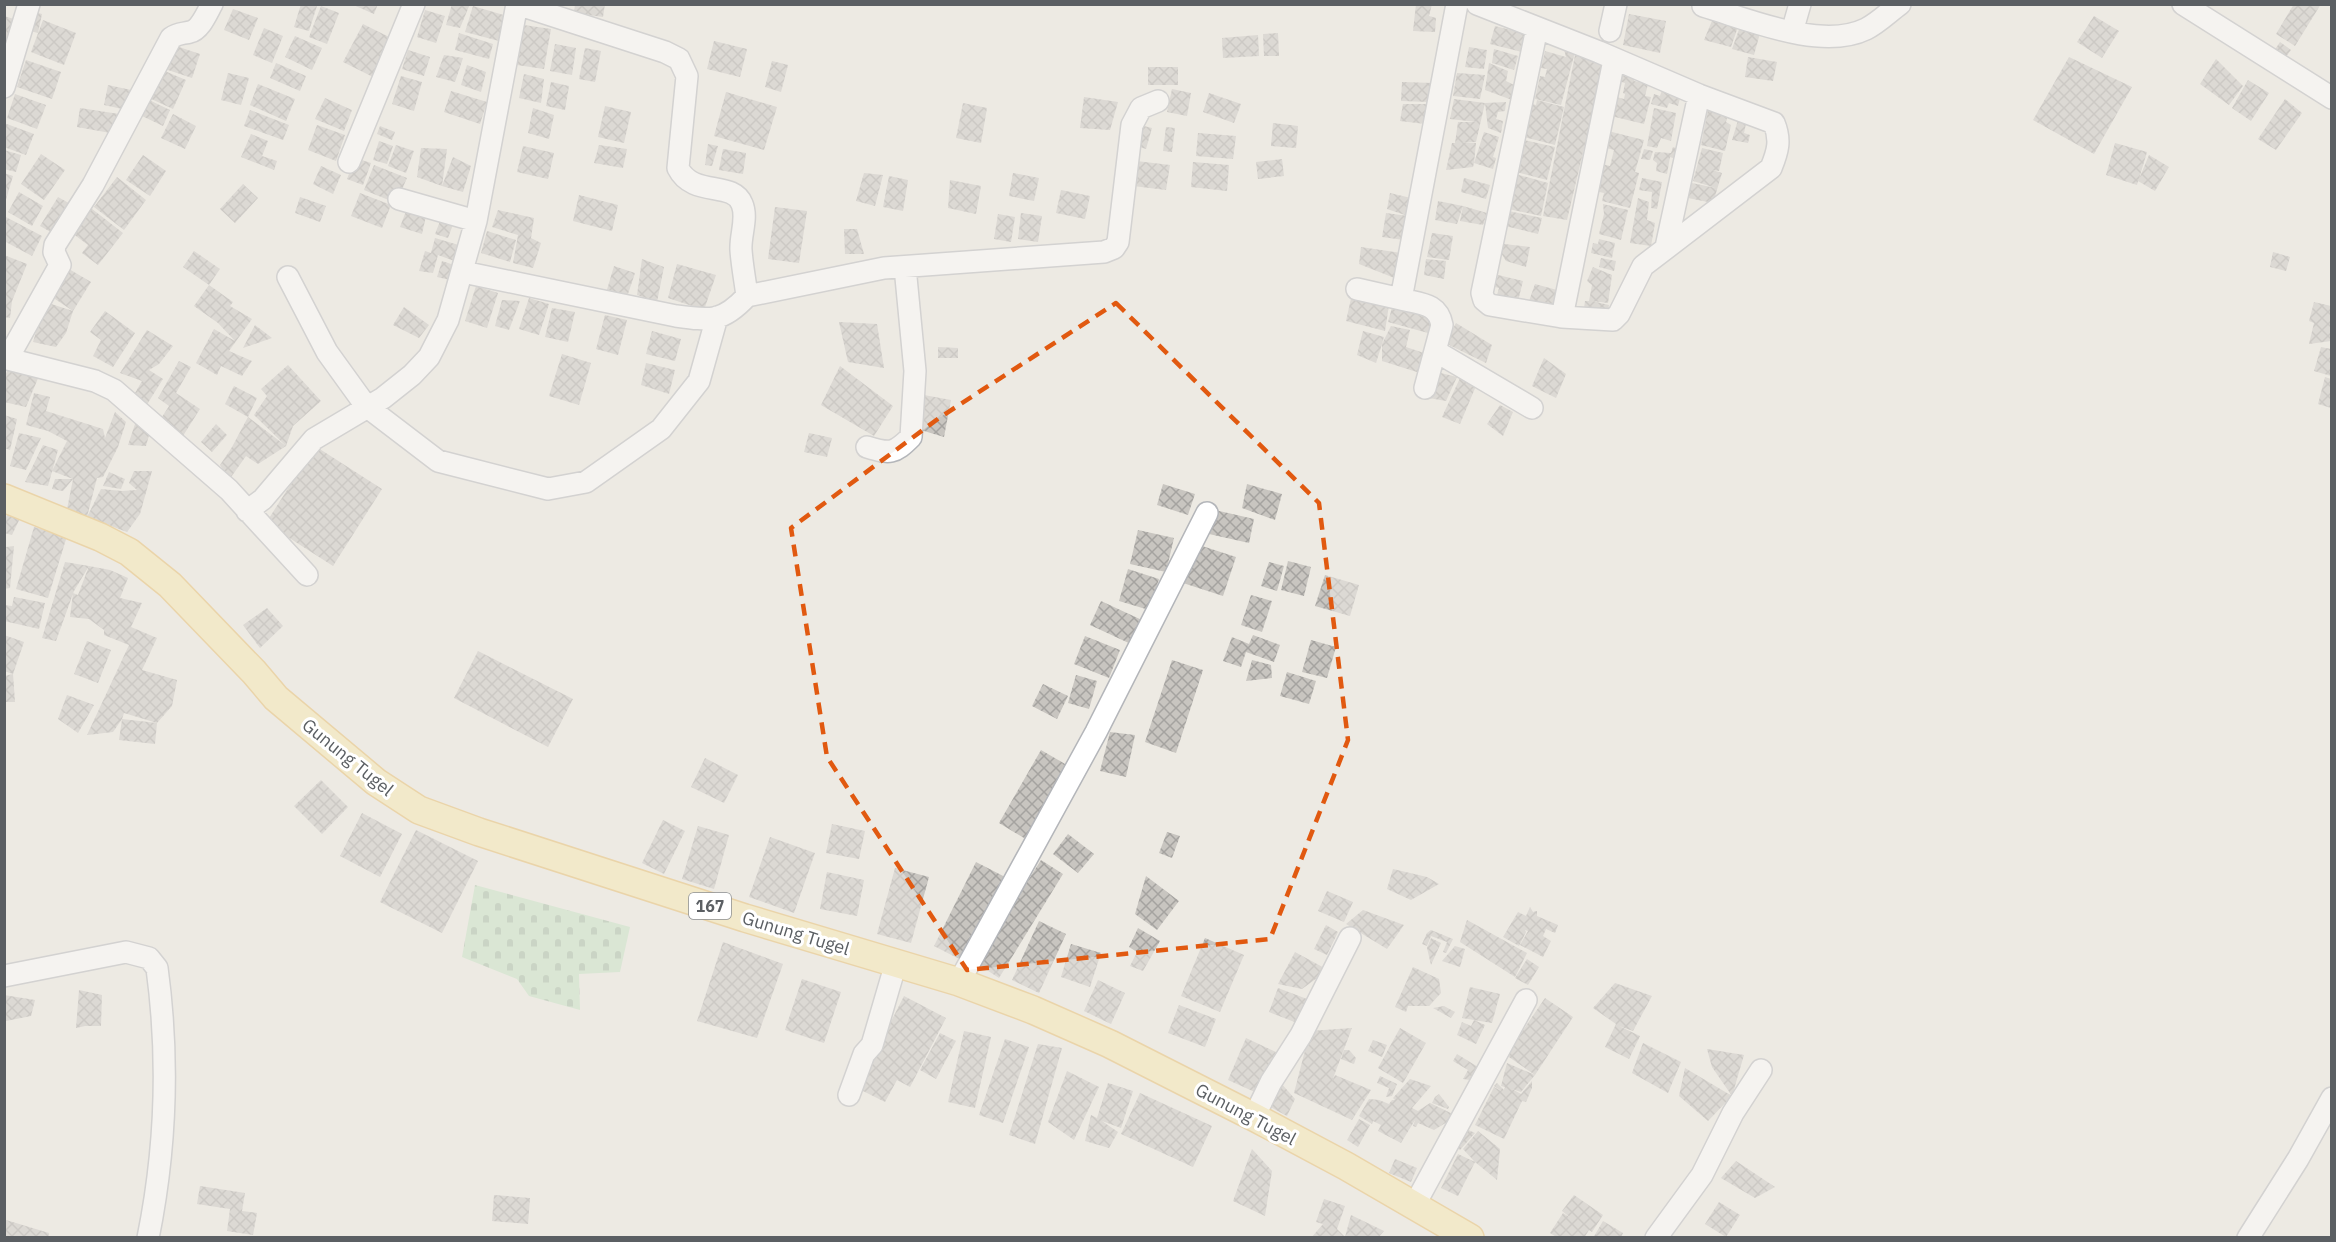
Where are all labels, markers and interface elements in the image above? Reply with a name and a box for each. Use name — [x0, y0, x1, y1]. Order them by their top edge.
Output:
street label: Gunung Tugel — [298, 713, 398, 801]
road number: 167 — [689, 893, 731, 919]
street label: Gunung Tugel — [740, 906, 853, 960]
street label: Gunung Tugel — [1192, 1078, 1300, 1150]

